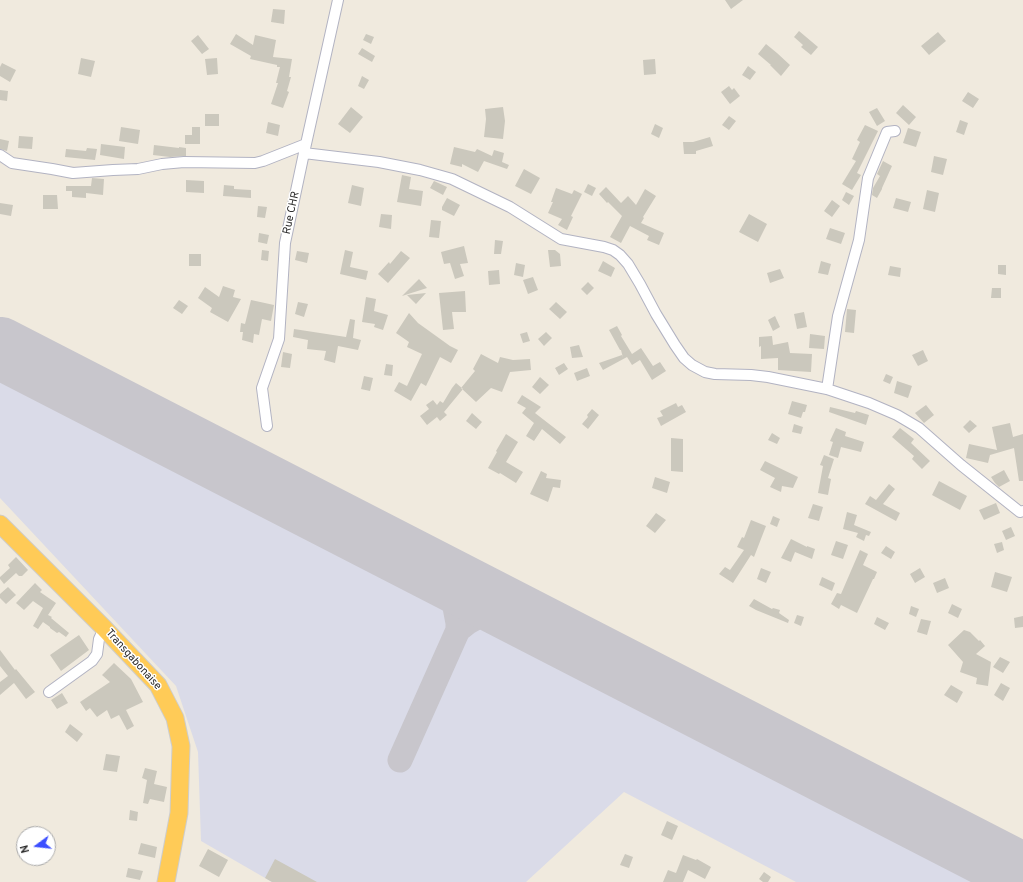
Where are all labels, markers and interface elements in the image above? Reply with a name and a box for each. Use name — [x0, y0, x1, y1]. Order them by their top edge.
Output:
street label: Rue CHR — [281, 190, 303, 236]
street label: Transgabonaise — [102, 627, 164, 693]
north arrow — [16, 826, 56, 866]
text: N — [18, 843, 33, 854]

